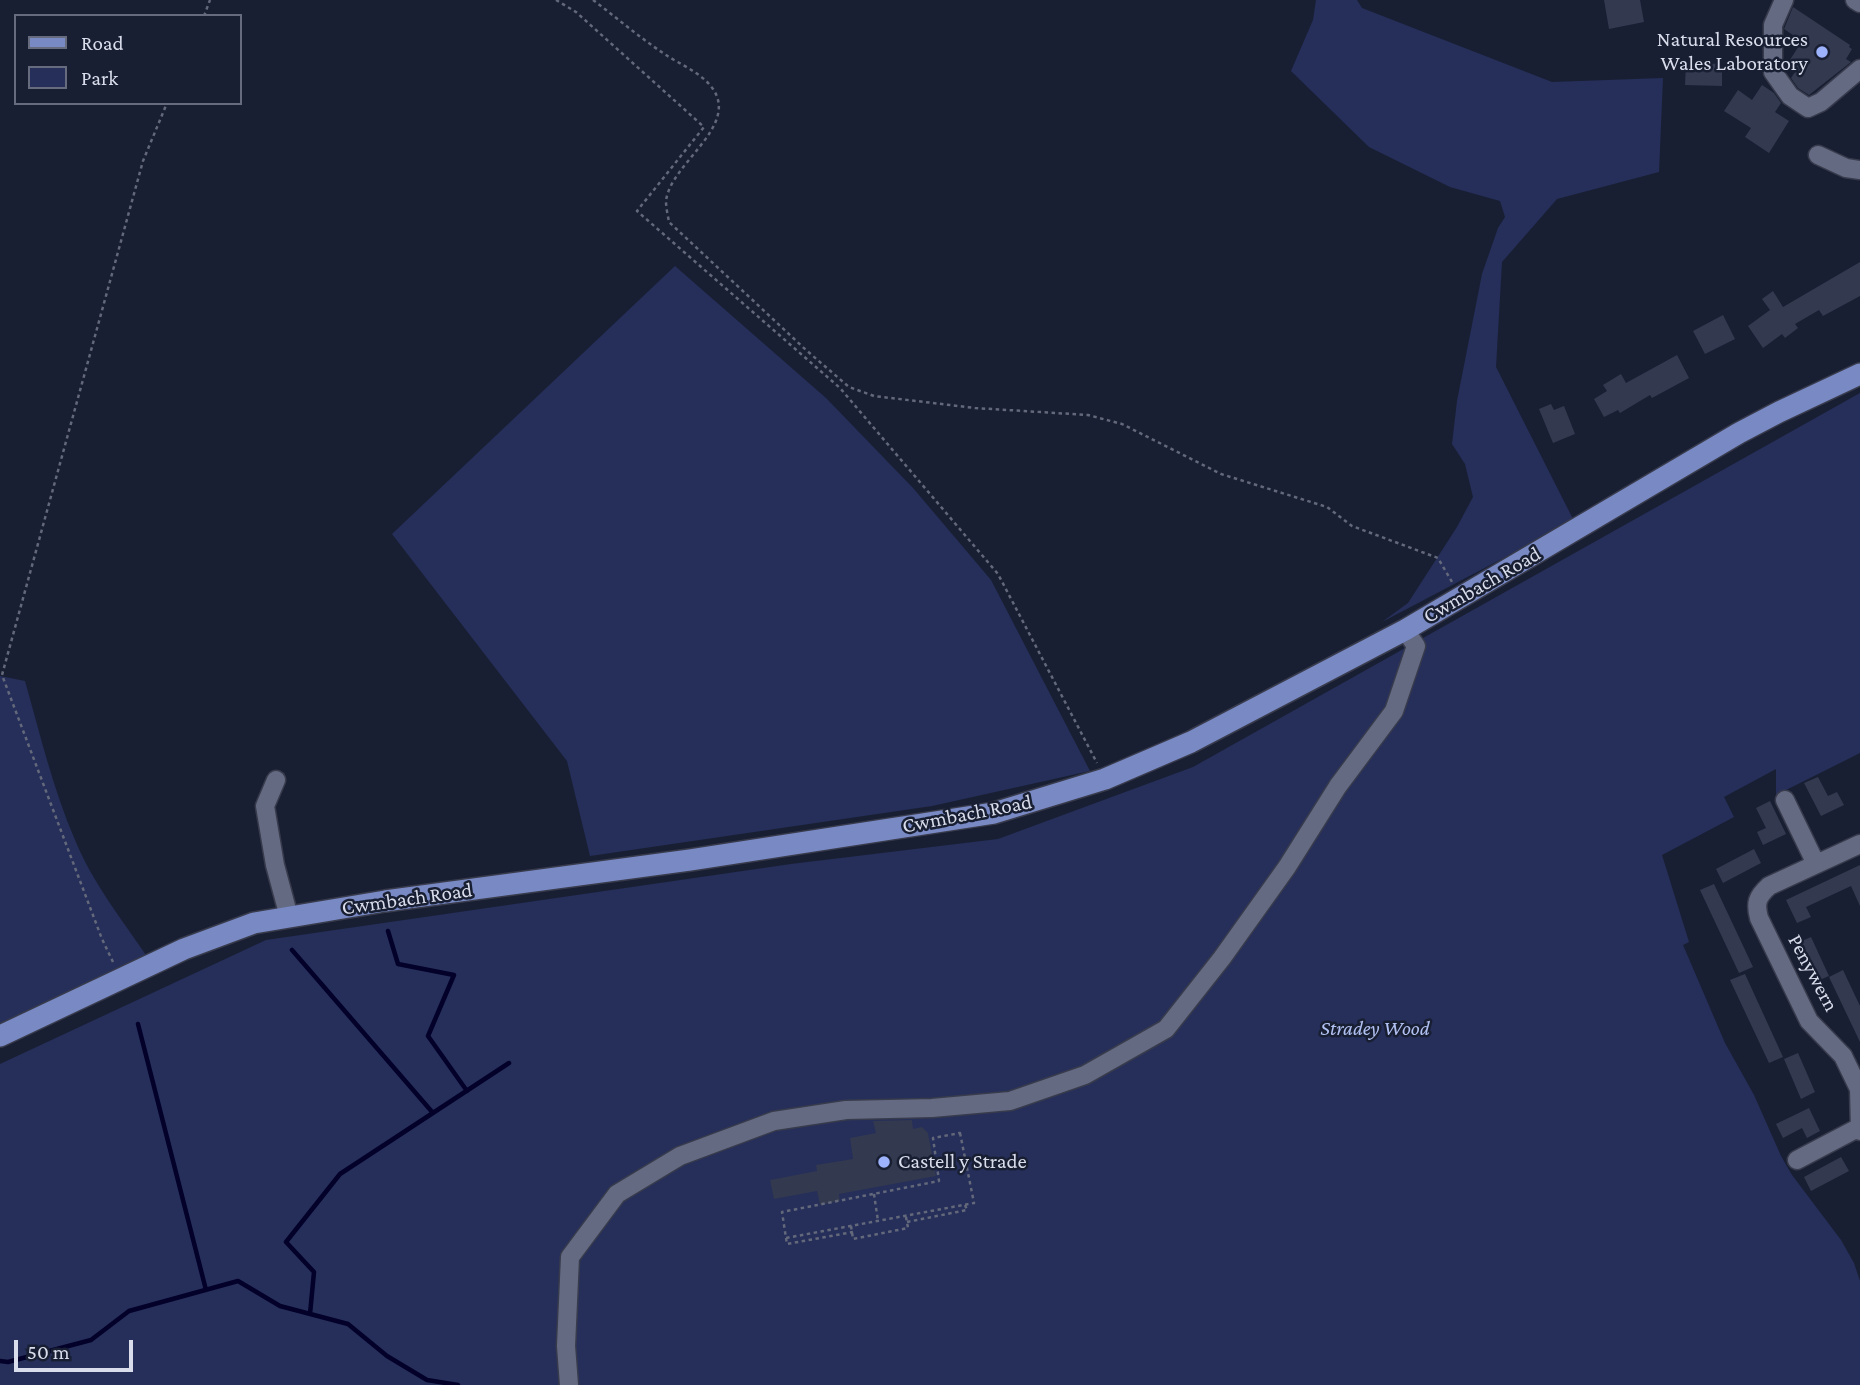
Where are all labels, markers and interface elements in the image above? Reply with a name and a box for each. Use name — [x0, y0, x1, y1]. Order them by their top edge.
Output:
legend — [14, 14, 242, 105]
place label: Natural Resources Wales Laboratory — [1657, 27, 1808, 77]
text: Road — [81, 31, 124, 55]
marker: Natural Resources Wales Laboratory — [1814, 44, 1830, 60]
text: Park — [81, 66, 118, 90]
street label: Cwmbach Road — [1419, 541, 1545, 629]
street label: Cwmbach Road — [900, 789, 1034, 839]
street label: Cwmbach Road — [340, 877, 474, 921]
street label: Penywern — [1782, 930, 1844, 1016]
park label: Stradey Wood — [1320, 1016, 1430, 1042]
place label: Castell y Strade — [898, 1149, 1027, 1175]
marker: Castell y Strade — [876, 1154, 892, 1170]
scale bar — [18, 1326, 136, 1370]
text: 50 m — [27, 1340, 70, 1364]

